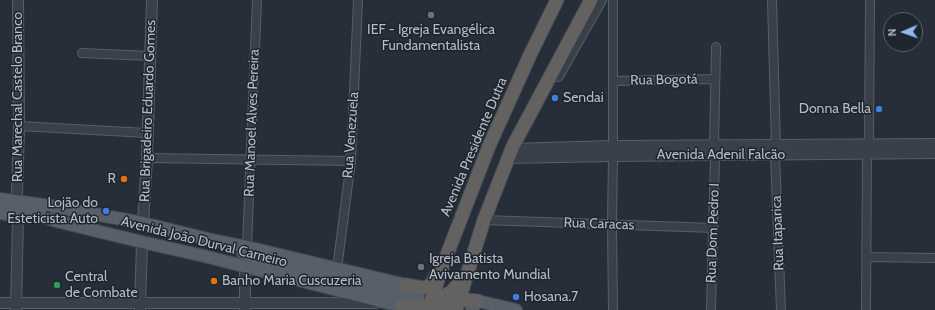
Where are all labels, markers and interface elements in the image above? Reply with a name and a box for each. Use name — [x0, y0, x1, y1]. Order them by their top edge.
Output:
marker: IEF - Igreja Evangélica Fundamentalista — [426, 10, 436, 20]
street label: Rua Marechal Castelo Branco — [10, 12, 26, 182]
north arrow — [883, 12, 923, 52]
street label: Rua Brigadeiro Eduardo Gomes — [136, 20, 160, 202]
place label: IEF - Igreja Evangélica Fundamentalista — [367, 22, 495, 54]
text: N — [885, 28, 899, 37]
street label: Rua Manoel Alves Pereira — [241, 49, 263, 197]
street label: Rua Bogotá — [630, 71, 698, 89]
street label: Avenida Presidente Dutra — [437, 75, 511, 219]
place label: Sendai — [563, 90, 604, 106]
street label: Rua Venezuela — [340, 91, 362, 179]
marker: Sendai — [550, 93, 560, 103]
place label: Donna Bella — [799, 101, 871, 117]
marker: Donna Bella — [874, 104, 884, 114]
street label: Avenida Adenil Falcão — [657, 147, 785, 163]
place label: R — [108, 171, 116, 187]
marker: R — [119, 174, 129, 184]
street label: Rua Dom Pedro I — [703, 183, 723, 283]
place label: Lojão do Esteticista Auto — [7, 195, 98, 228]
street label: Rua Itaparica — [768, 195, 788, 271]
marker: Lojão do Esteticista Auto — [101, 206, 111, 216]
street label: Avenida João Durval Carneiro — [119, 213, 289, 271]
street label: Rua Caracas — [563, 214, 635, 234]
place label: Igreja Batista Avivamento Mundial — [429, 251, 550, 284]
marker: Igreja Batista Avivamento Mundial — [416, 262, 426, 272]
place label: Central de Combate — [65, 269, 138, 302]
place label: Banho Maria Cuscuzeria — [222, 273, 362, 289]
marker: Banho Maria Cuscuzeria — [209, 276, 219, 286]
marker: Central de Combate — [52, 280, 62, 290]
place label: Hosana.7 — [524, 289, 578, 305]
marker: Hosana.7 — [511, 292, 521, 302]

